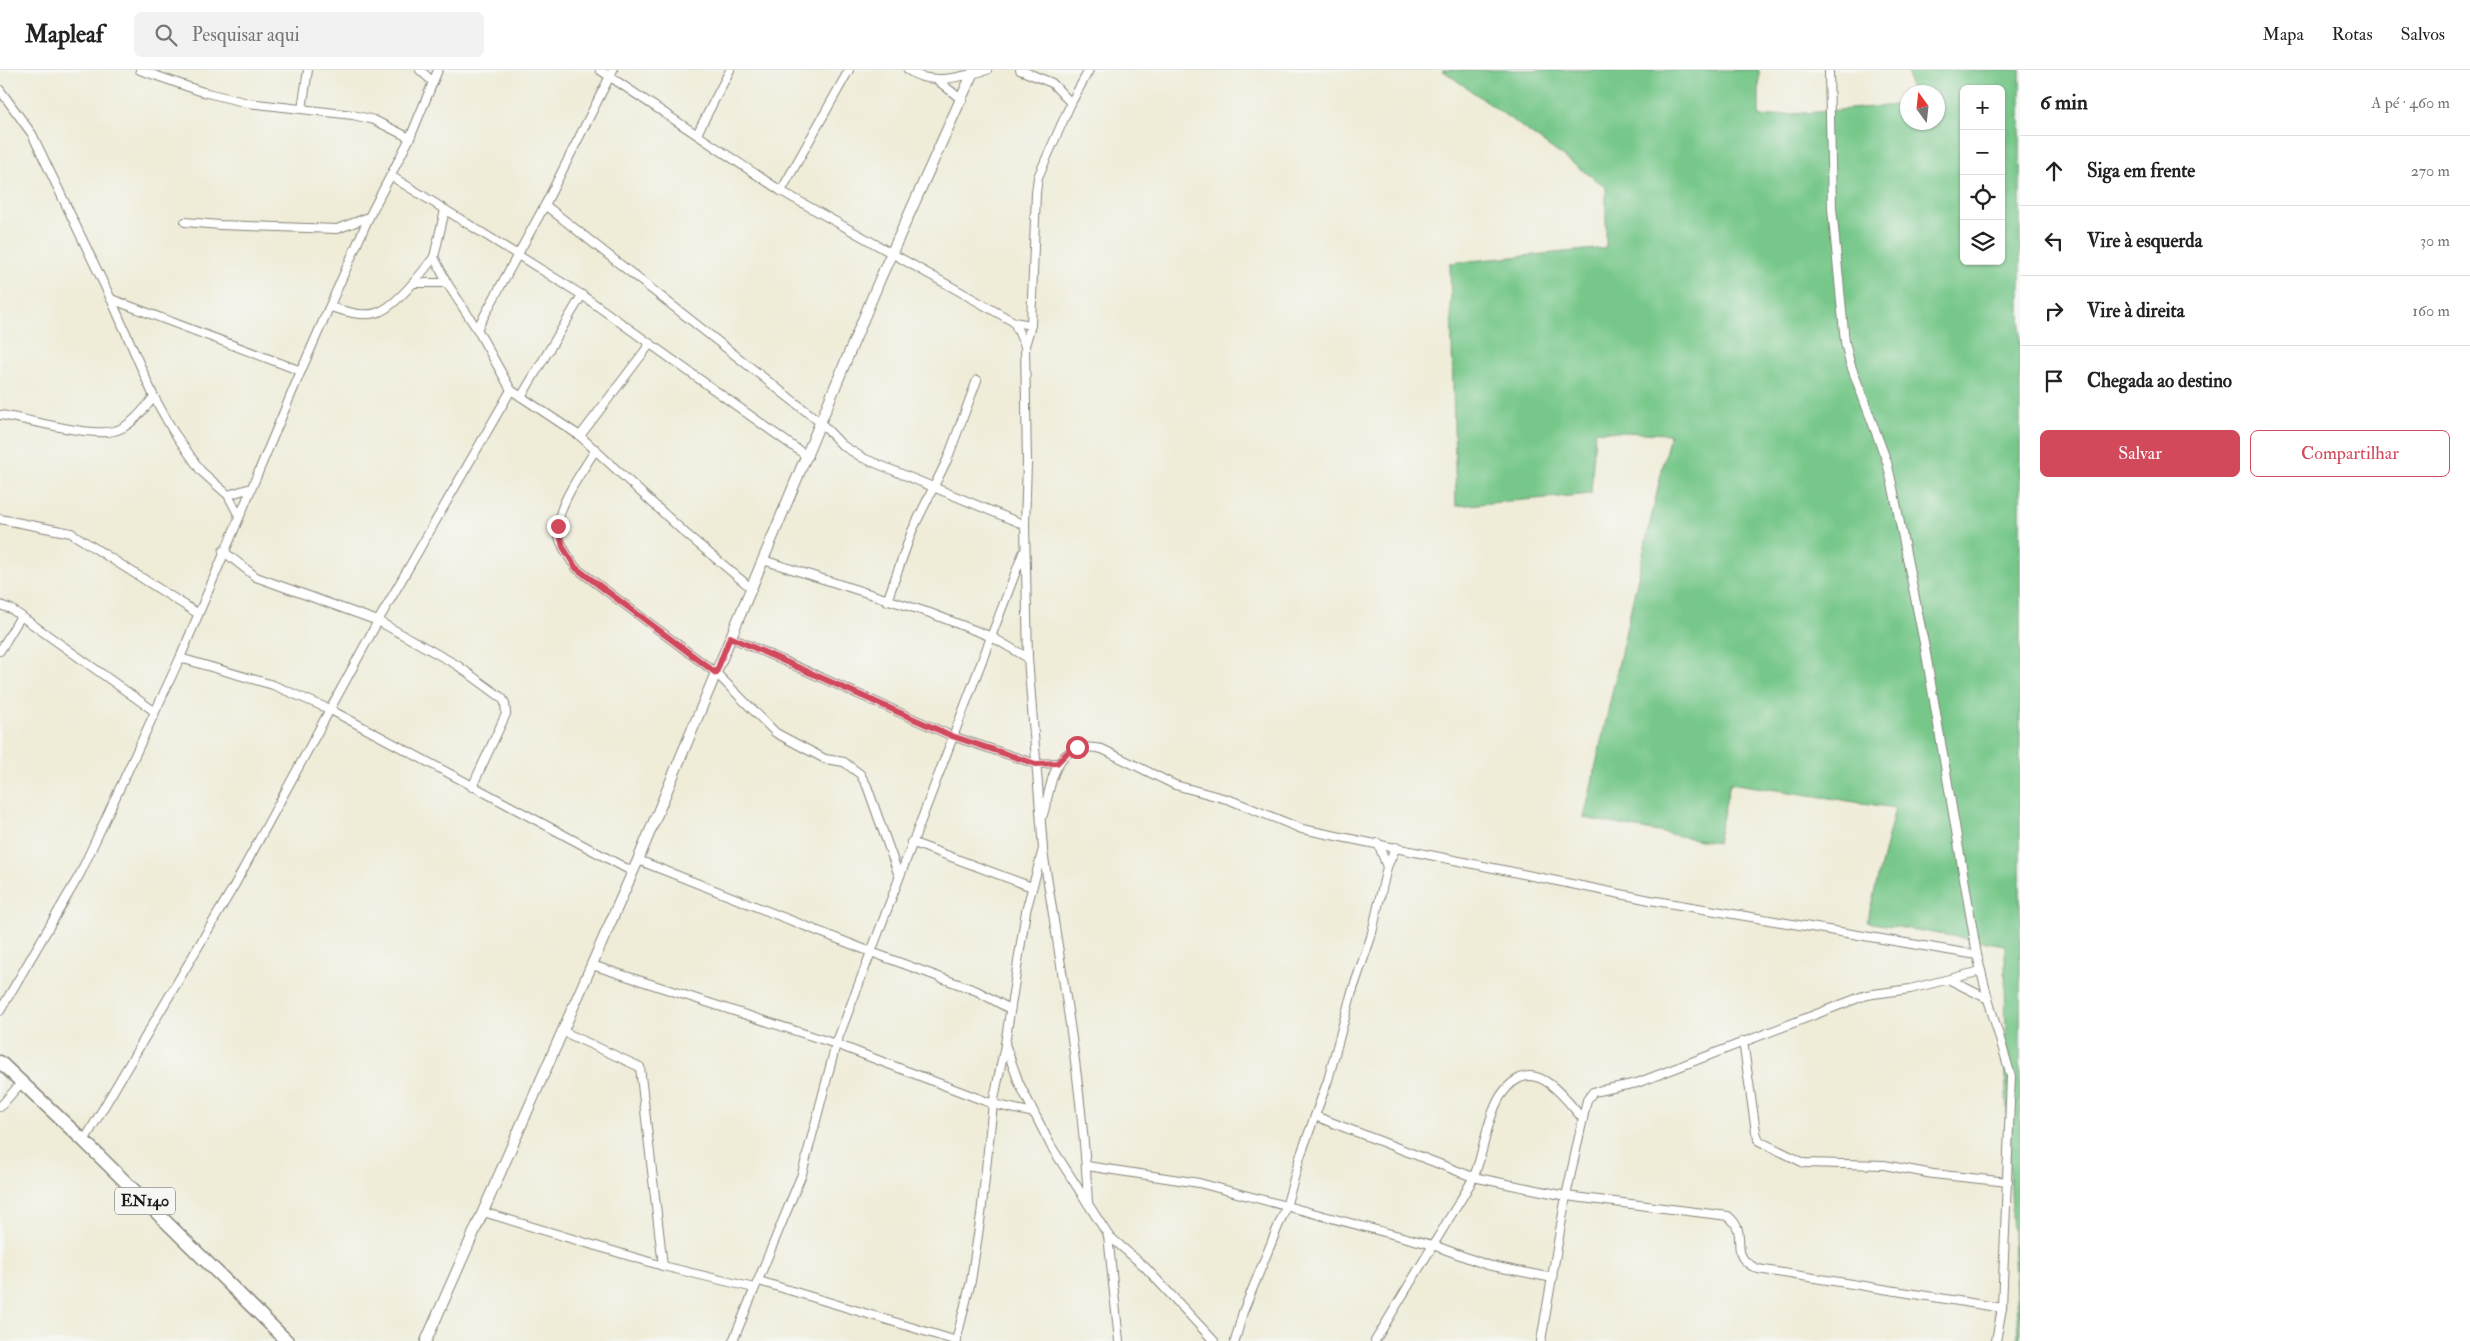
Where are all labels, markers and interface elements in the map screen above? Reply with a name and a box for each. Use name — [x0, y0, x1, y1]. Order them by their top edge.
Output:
search box — [134, 12, 484, 57]
text: Mapleaf — [25, 19, 104, 50]
icon: search — [152, 21, 180, 49]
text: Pesquisar aqui — [192, 23, 300, 47]
text: Mapa — [2263, 23, 2304, 46]
text: Rotas — [2332, 23, 2373, 46]
text: Salvos — [2401, 23, 2445, 46]
north arrow — [1900, 85, 1945, 130]
map controls — [1960, 85, 2005, 265]
button: + — [1960, 85, 2005, 130]
text: 6 min — [2040, 89, 2088, 116]
text: A pé · 460 m — [2371, 93, 2450, 113]
button: − — [1960, 130, 2005, 175]
icon: ahead — [2040, 157, 2068, 185]
text: Siga em frente — [2087, 159, 2195, 183]
text: 270 m — [2411, 161, 2450, 181]
button: locate — [1960, 175, 2005, 220]
button: layers — [1960, 220, 2005, 265]
icon: left — [2040, 227, 2068, 255]
text: Vire à esquerda — [2087, 229, 2202, 253]
text: 30 m — [2420, 231, 2450, 251]
icon: right — [2040, 297, 2068, 325]
text: Vire à direita — [2087, 299, 2184, 323]
text: 160 m — [2412, 301, 2450, 321]
icon: arrive — [2040, 367, 2068, 395]
text: Chegada ao destino — [2087, 369, 2232, 393]
button: Salvar — [2040, 430, 2240, 477]
button: Compartilhar — [2250, 430, 2450, 477]
route end — [547, 515, 570, 538]
route start — [1066, 736, 1089, 759]
road number: EN140 — [115, 1188, 175, 1214]

